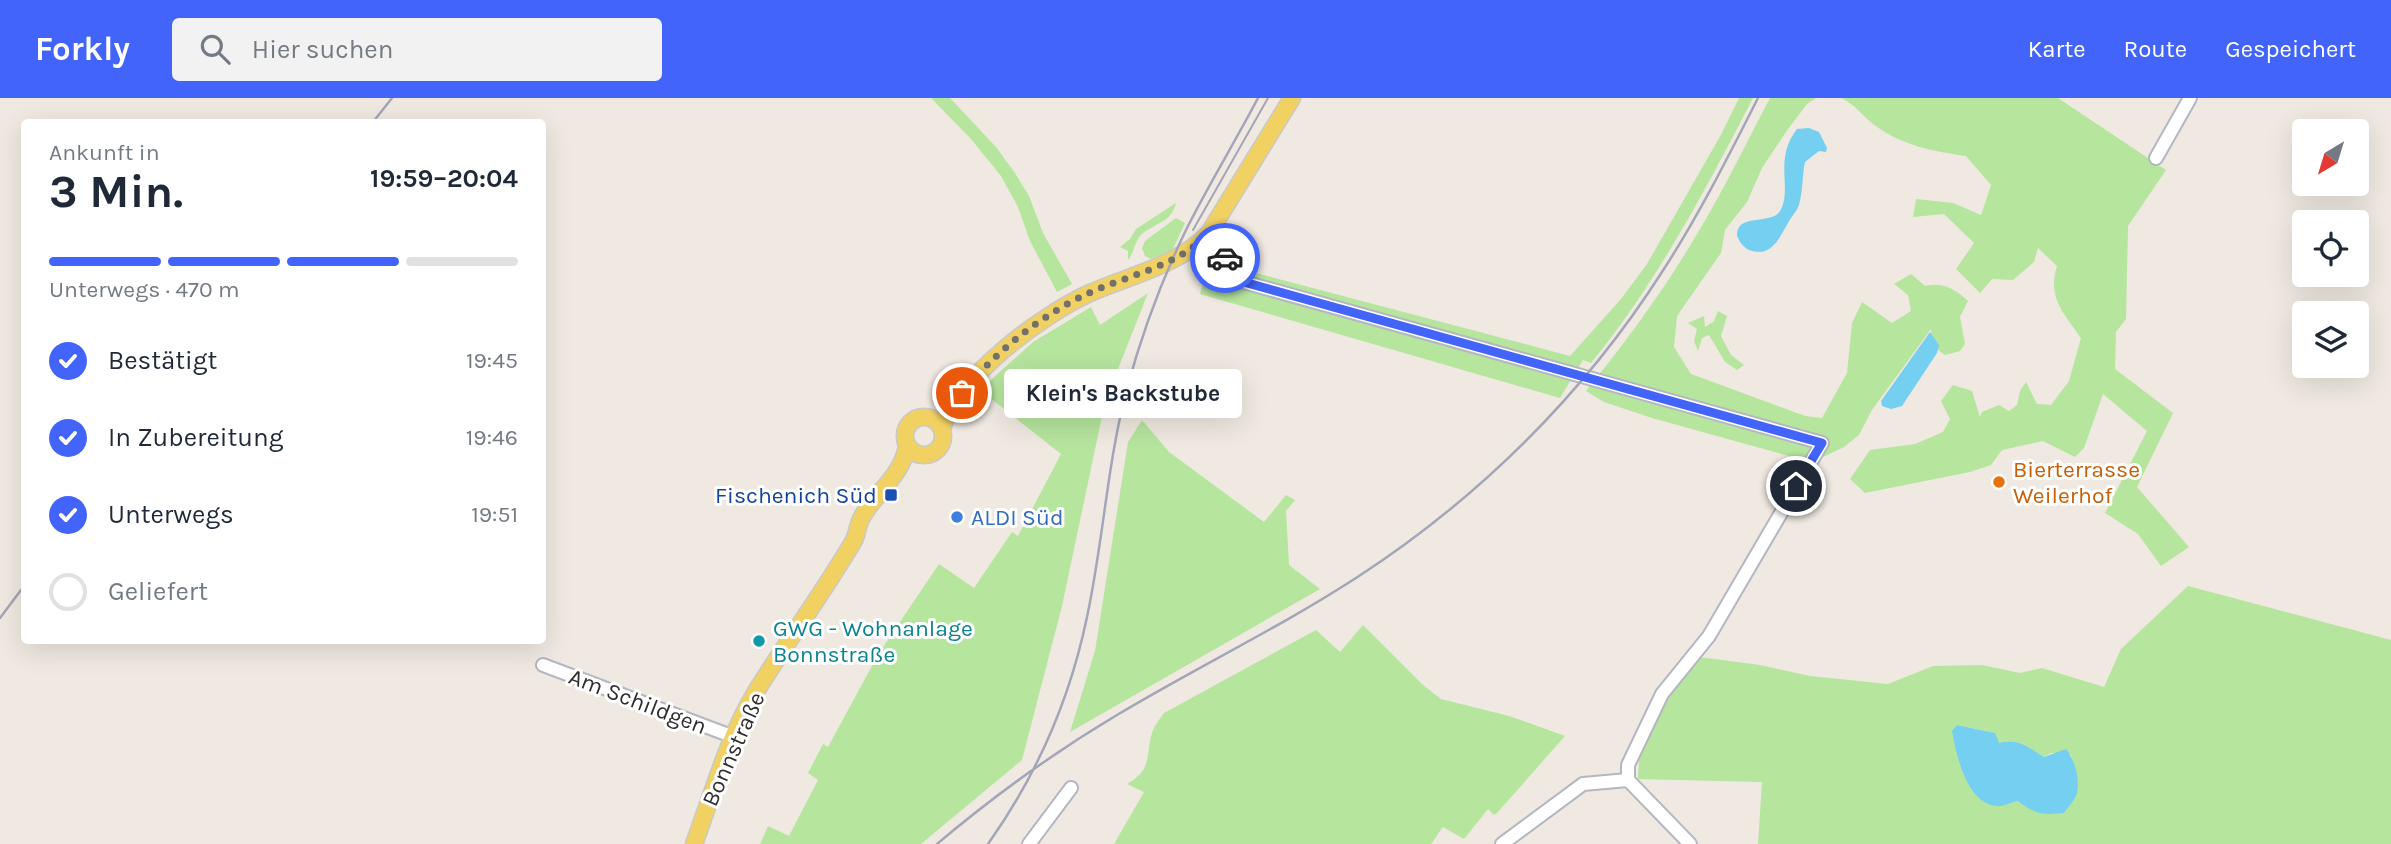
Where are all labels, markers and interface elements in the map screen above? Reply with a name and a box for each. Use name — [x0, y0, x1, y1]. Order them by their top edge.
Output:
search box — [172, 18, 662, 81]
text: Forkly — [35, 30, 130, 68]
icon: search — [196, 30, 234, 68]
text: Hier suchen — [252, 34, 393, 65]
text: Karte — [2028, 35, 2086, 63]
text: Route — [2124, 35, 2187, 63]
text: Gespeichert — [2225, 35, 2356, 63]
north arrow — [2292, 119, 2370, 196]
map controls — [2292, 119, 2369, 378]
text: Ankunft in — [49, 139, 160, 166]
text: 19:59–20:04 — [370, 163, 518, 194]
text: 3 Min. — [49, 165, 183, 219]
button: locate — [2292, 210, 2369, 287]
courier — [1190, 223, 1260, 293]
icon: car — [1206, 239, 1244, 277]
text: Unterwegs · 470 m — [49, 276, 240, 303]
button: layers — [2292, 301, 2369, 378]
icon: check — [49, 342, 87, 380]
text: Bestätigt — [108, 345, 217, 376]
text: 19:45 — [466, 347, 518, 374]
pin — [932, 363, 992, 423]
callout: Klein's Backstube — [1004, 368, 1242, 418]
icon: bag — [943, 374, 981, 412]
text: Klein's Backstube — [1026, 380, 1220, 407]
icon: check — [49, 419, 87, 457]
text: In Zubereitung — [108, 422, 283, 453]
text: 19:46 — [466, 424, 518, 451]
pin — [1766, 456, 1826, 516]
place label: Bierterrasse Weilerhof — [2013, 456, 2140, 509]
icon: home — [1777, 467, 1815, 505]
marker: Bierterrasse Weilerhof — [1991, 474, 2007, 490]
place label: Fischenich Süd — [715, 482, 877, 509]
marker: Fischenich Süd — [883, 487, 899, 503]
icon: check — [49, 496, 87, 534]
text: Unterwegs — [108, 499, 234, 530]
text: 19:51 — [471, 501, 518, 528]
place label: ALDI Süd — [971, 504, 1064, 531]
marker: ALDI Süd — [949, 509, 965, 525]
text: Geliefert — [108, 576, 208, 607]
place label: GWG - Wohnanlage Bonnstraße — [773, 615, 973, 668]
marker: GWG - Wohnanlage Bonnstraße — [751, 633, 767, 649]
street label: Am Schildgen — [565, 663, 711, 740]
street label: Bonnstraße — [696, 688, 771, 811]

